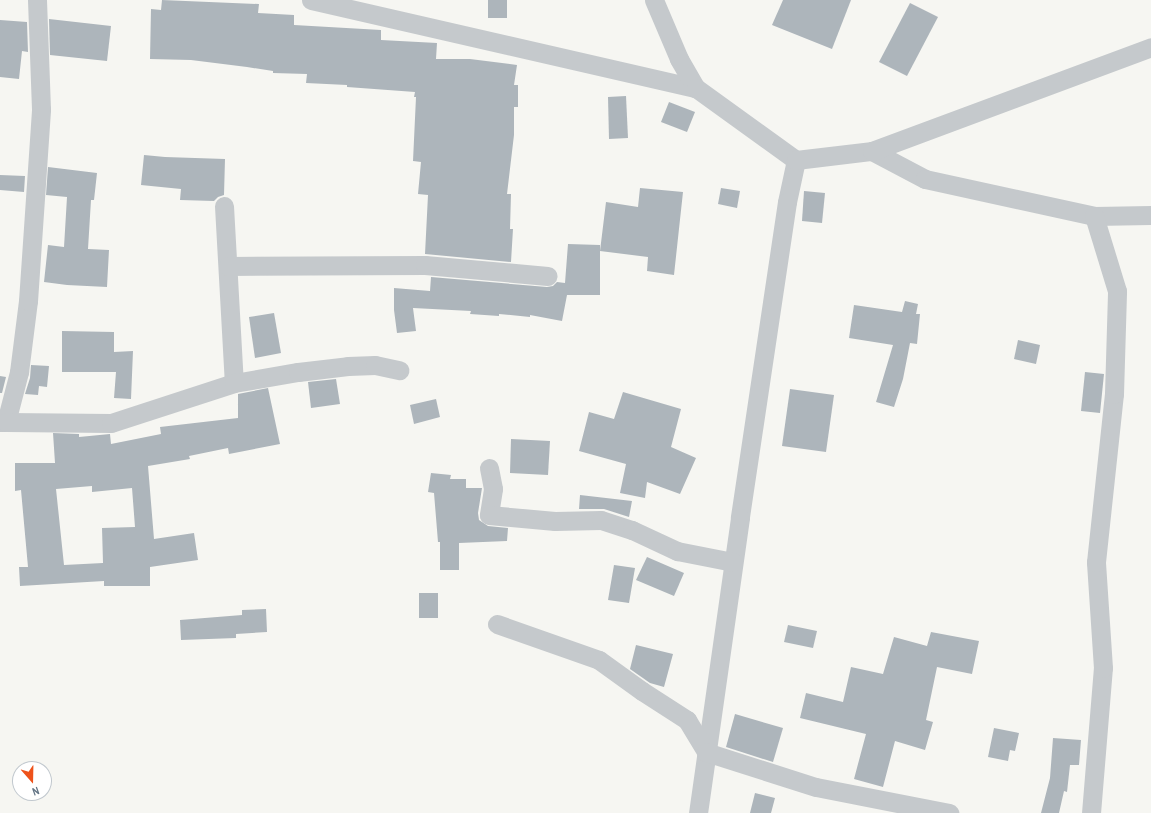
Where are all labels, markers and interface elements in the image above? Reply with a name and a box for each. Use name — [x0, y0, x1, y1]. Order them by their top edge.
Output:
north arrow — [12, 761, 52, 801]
text: N — [30, 784, 41, 799]

